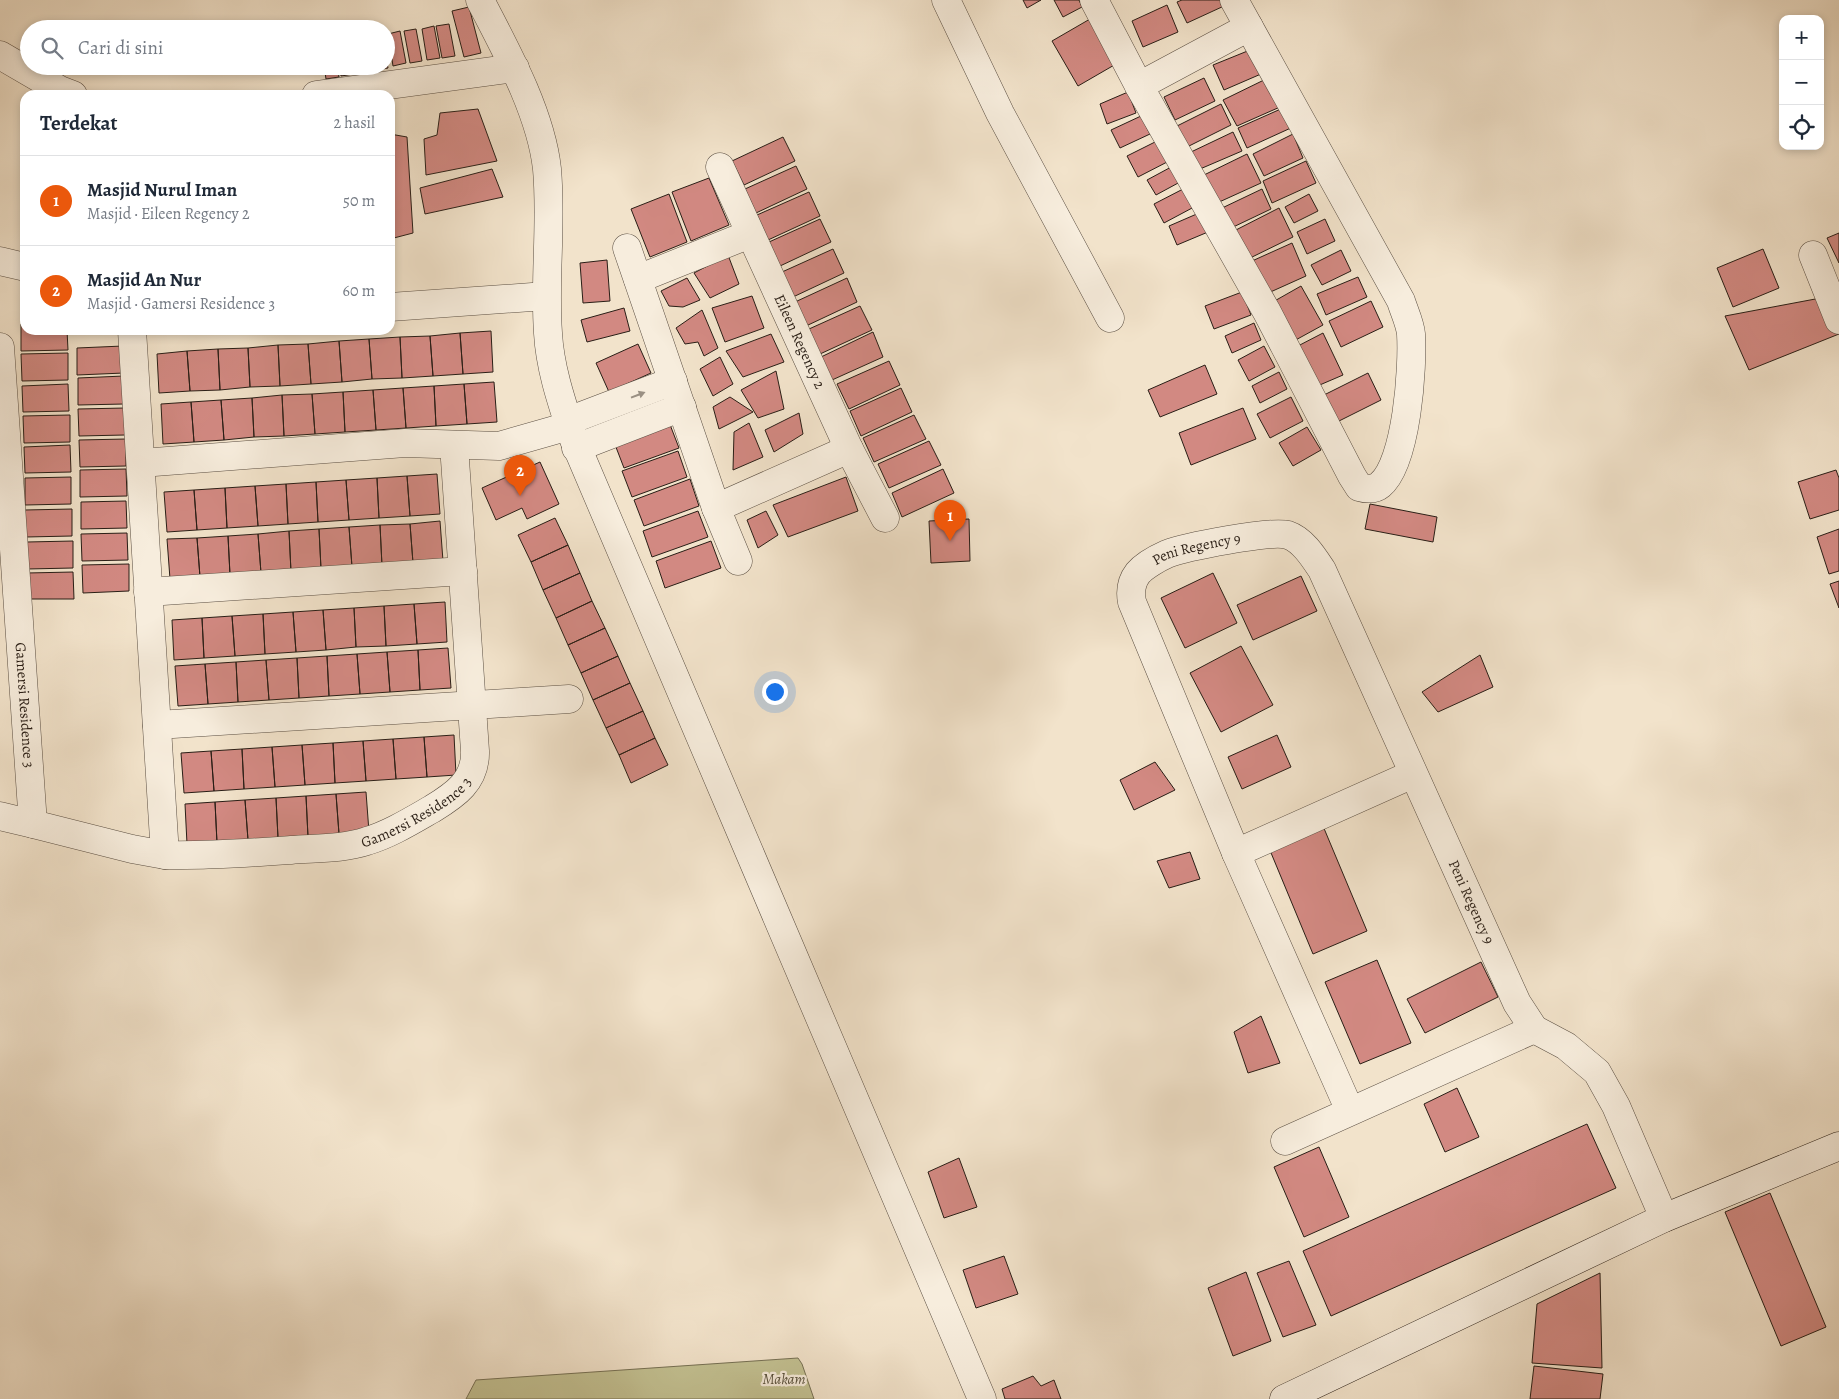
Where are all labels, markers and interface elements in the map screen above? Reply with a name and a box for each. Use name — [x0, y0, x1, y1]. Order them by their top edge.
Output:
map controls — [1779, 15, 1824, 150]
button: + — [1779, 15, 1824, 60]
search box — [20, 20, 395, 75]
icon: search — [38, 34, 66, 62]
text: Cari di sini — [78, 35, 163, 61]
button: − — [1779, 60, 1824, 105]
button: locate — [1779, 105, 1824, 150]
text: Terdekat — [40, 109, 118, 137]
text: 2 hasil — [333, 112, 375, 134]
text: Masjid Nurul Iman — [87, 177, 237, 203]
text: 1 — [53, 190, 59, 212]
text: 50 m — [343, 190, 375, 212]
text: Masjid · Eileen Regency 2 — [87, 203, 250, 225]
text: Masjid An Nur — [87, 267, 201, 293]
text: 2 — [52, 280, 60, 302]
text: 60 m — [343, 280, 375, 302]
street label: Eileen Regency 2 — [770, 291, 830, 392]
text: Masjid · Gamersi Residence 3 — [87, 293, 275, 315]
one-way arrow — [631, 391, 646, 399]
pin: 2 — [504, 455, 536, 496]
pin: 1 — [934, 500, 966, 541]
street label: Peni Regency 9 — [1148, 528, 1242, 570]
street label: Gamersi Residence 3 — [10, 642, 39, 769]
your location — [762, 679, 788, 705]
street label: Gamersi Residence 3 — [358, 773, 476, 852]
street label: Peni Regency 9 — [1444, 857, 1499, 947]
park label: Makam — [762, 1369, 806, 1389]

